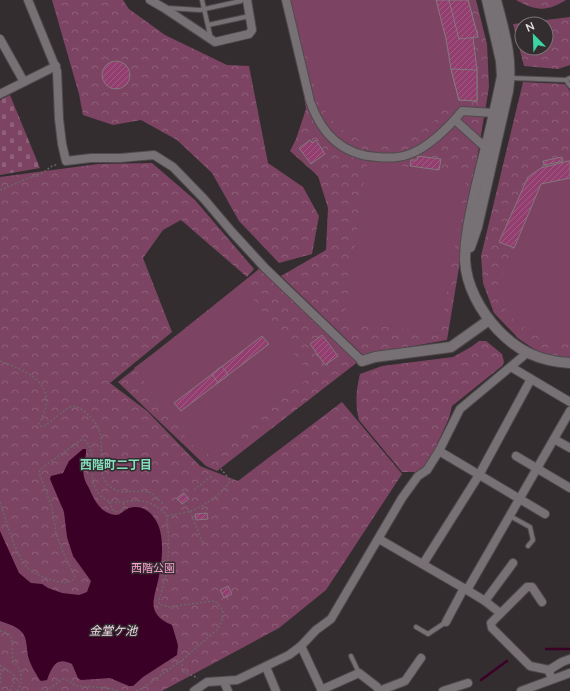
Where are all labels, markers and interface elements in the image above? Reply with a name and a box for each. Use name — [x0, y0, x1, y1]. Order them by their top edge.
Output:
north arrow — [514, 16, 554, 56]
text: N — [524, 19, 537, 36]
district label: 西階町二丁目 — [80, 457, 152, 473]
park label: 西階公園 — [131, 561, 175, 576]
water label: 金堂ケ池 — [89, 623, 138, 639]

